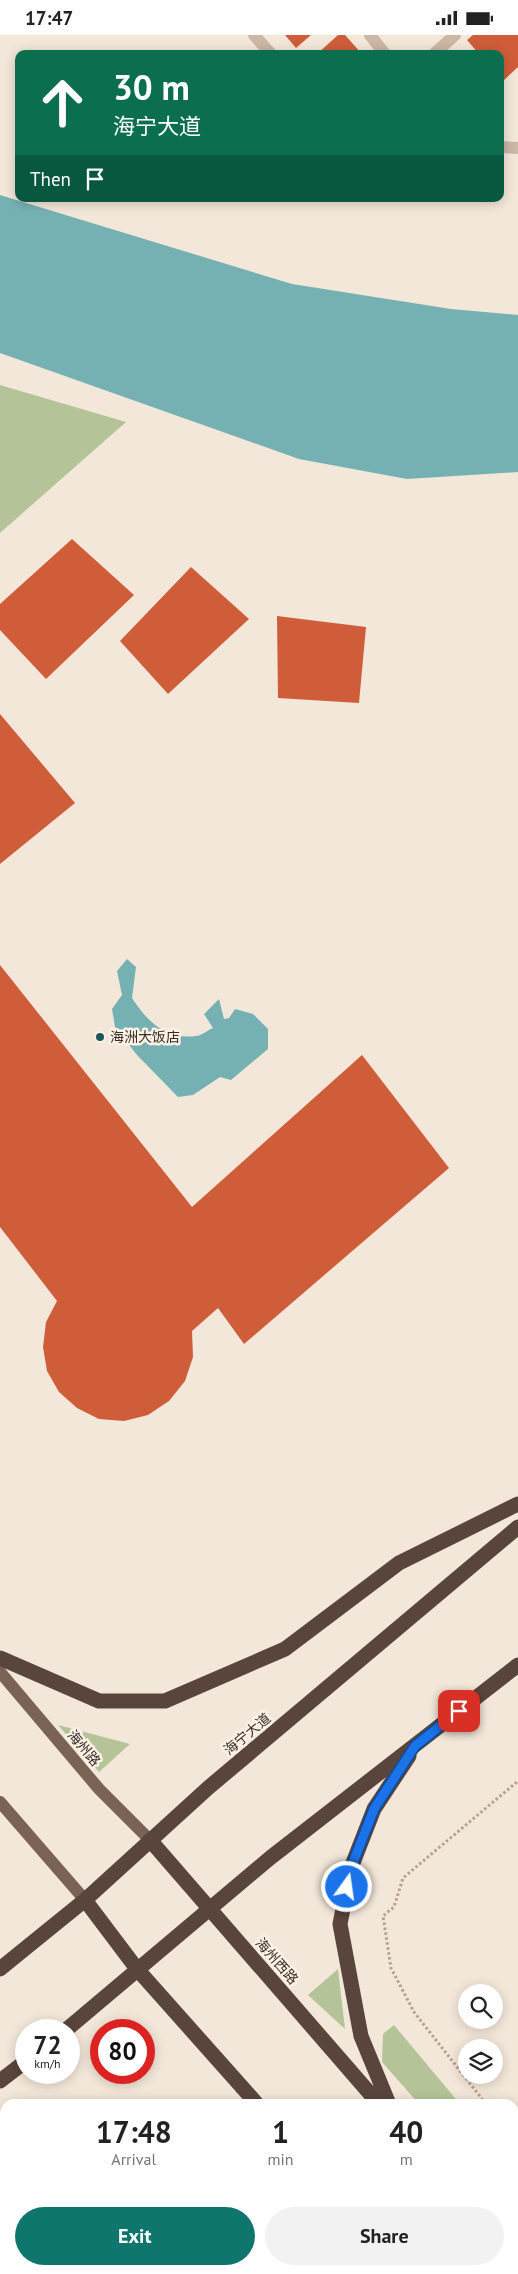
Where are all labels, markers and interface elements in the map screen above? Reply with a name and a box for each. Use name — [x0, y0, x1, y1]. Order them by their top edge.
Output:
text: 17:47 — [25, 6, 73, 30]
text: 30 m — [113, 64, 190, 110]
icon: ahead — [30, 70, 95, 135]
text: 海宁大道 — [113, 112, 201, 140]
icon: arrive — [81, 165, 109, 193]
text: Then — [30, 167, 71, 191]
place label: 海洲大饭店 — [110, 1028, 180, 1046]
marker: 海洲大饭店 — [94, 1031, 106, 1043]
pin — [438, 1690, 480, 1732]
icon: arrive — [445, 1697, 473, 1725]
street label: 海宁大道 — [220, 1709, 274, 1759]
street label: 海州路 — [64, 1726, 104, 1770]
position arrow — [320, 1860, 372, 1912]
street label: 海州西路 — [252, 1934, 302, 1988]
map controls — [458, 1984, 503, 2084]
button: search — [458, 1984, 503, 2029]
speed limit sign: 80 — [90, 2019, 155, 2084]
text: 72 — [33, 2029, 62, 2061]
button: layers — [458, 2039, 503, 2084]
text: km/h — [34, 2056, 61, 2071]
text: 17:48 — [96, 2112, 172, 2151]
text: 1 — [272, 2112, 289, 2151]
text: 40 — [389, 2112, 423, 2151]
text: Arrival — [111, 2149, 156, 2169]
text: min — [268, 2149, 294, 2169]
text: m — [400, 2149, 413, 2169]
button: Exit — [15, 2207, 255, 2265]
button: Share — [265, 2207, 504, 2265]

